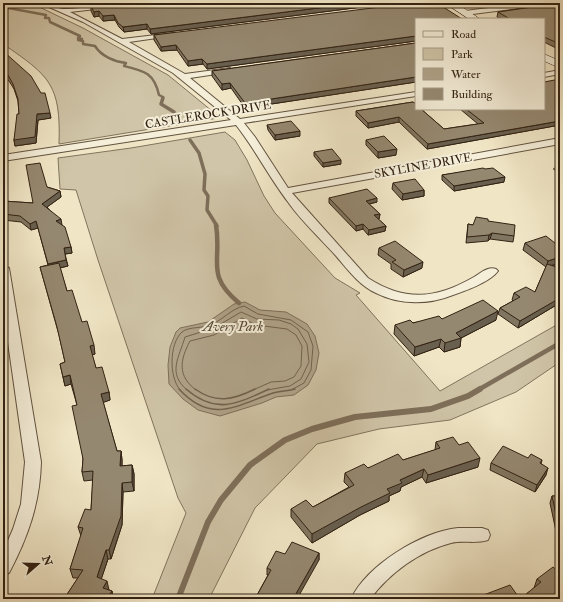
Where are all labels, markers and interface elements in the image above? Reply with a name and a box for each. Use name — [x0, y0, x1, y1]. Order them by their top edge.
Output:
legend — [415, 18, 545, 110]
text: Road — [451, 27, 476, 42]
text: Park — [451, 47, 473, 62]
text: Water — [450, 67, 481, 82]
text: Building — [451, 87, 494, 102]
street label: CASTLEROCK DRIVE — [144, 98, 272, 132]
street label: SKYLINE DRIVE — [373, 150, 473, 182]
park label: Avery Park — [201, 318, 264, 335]
north arrow — [18, 544, 58, 584]
text: N — [39, 553, 55, 569]

